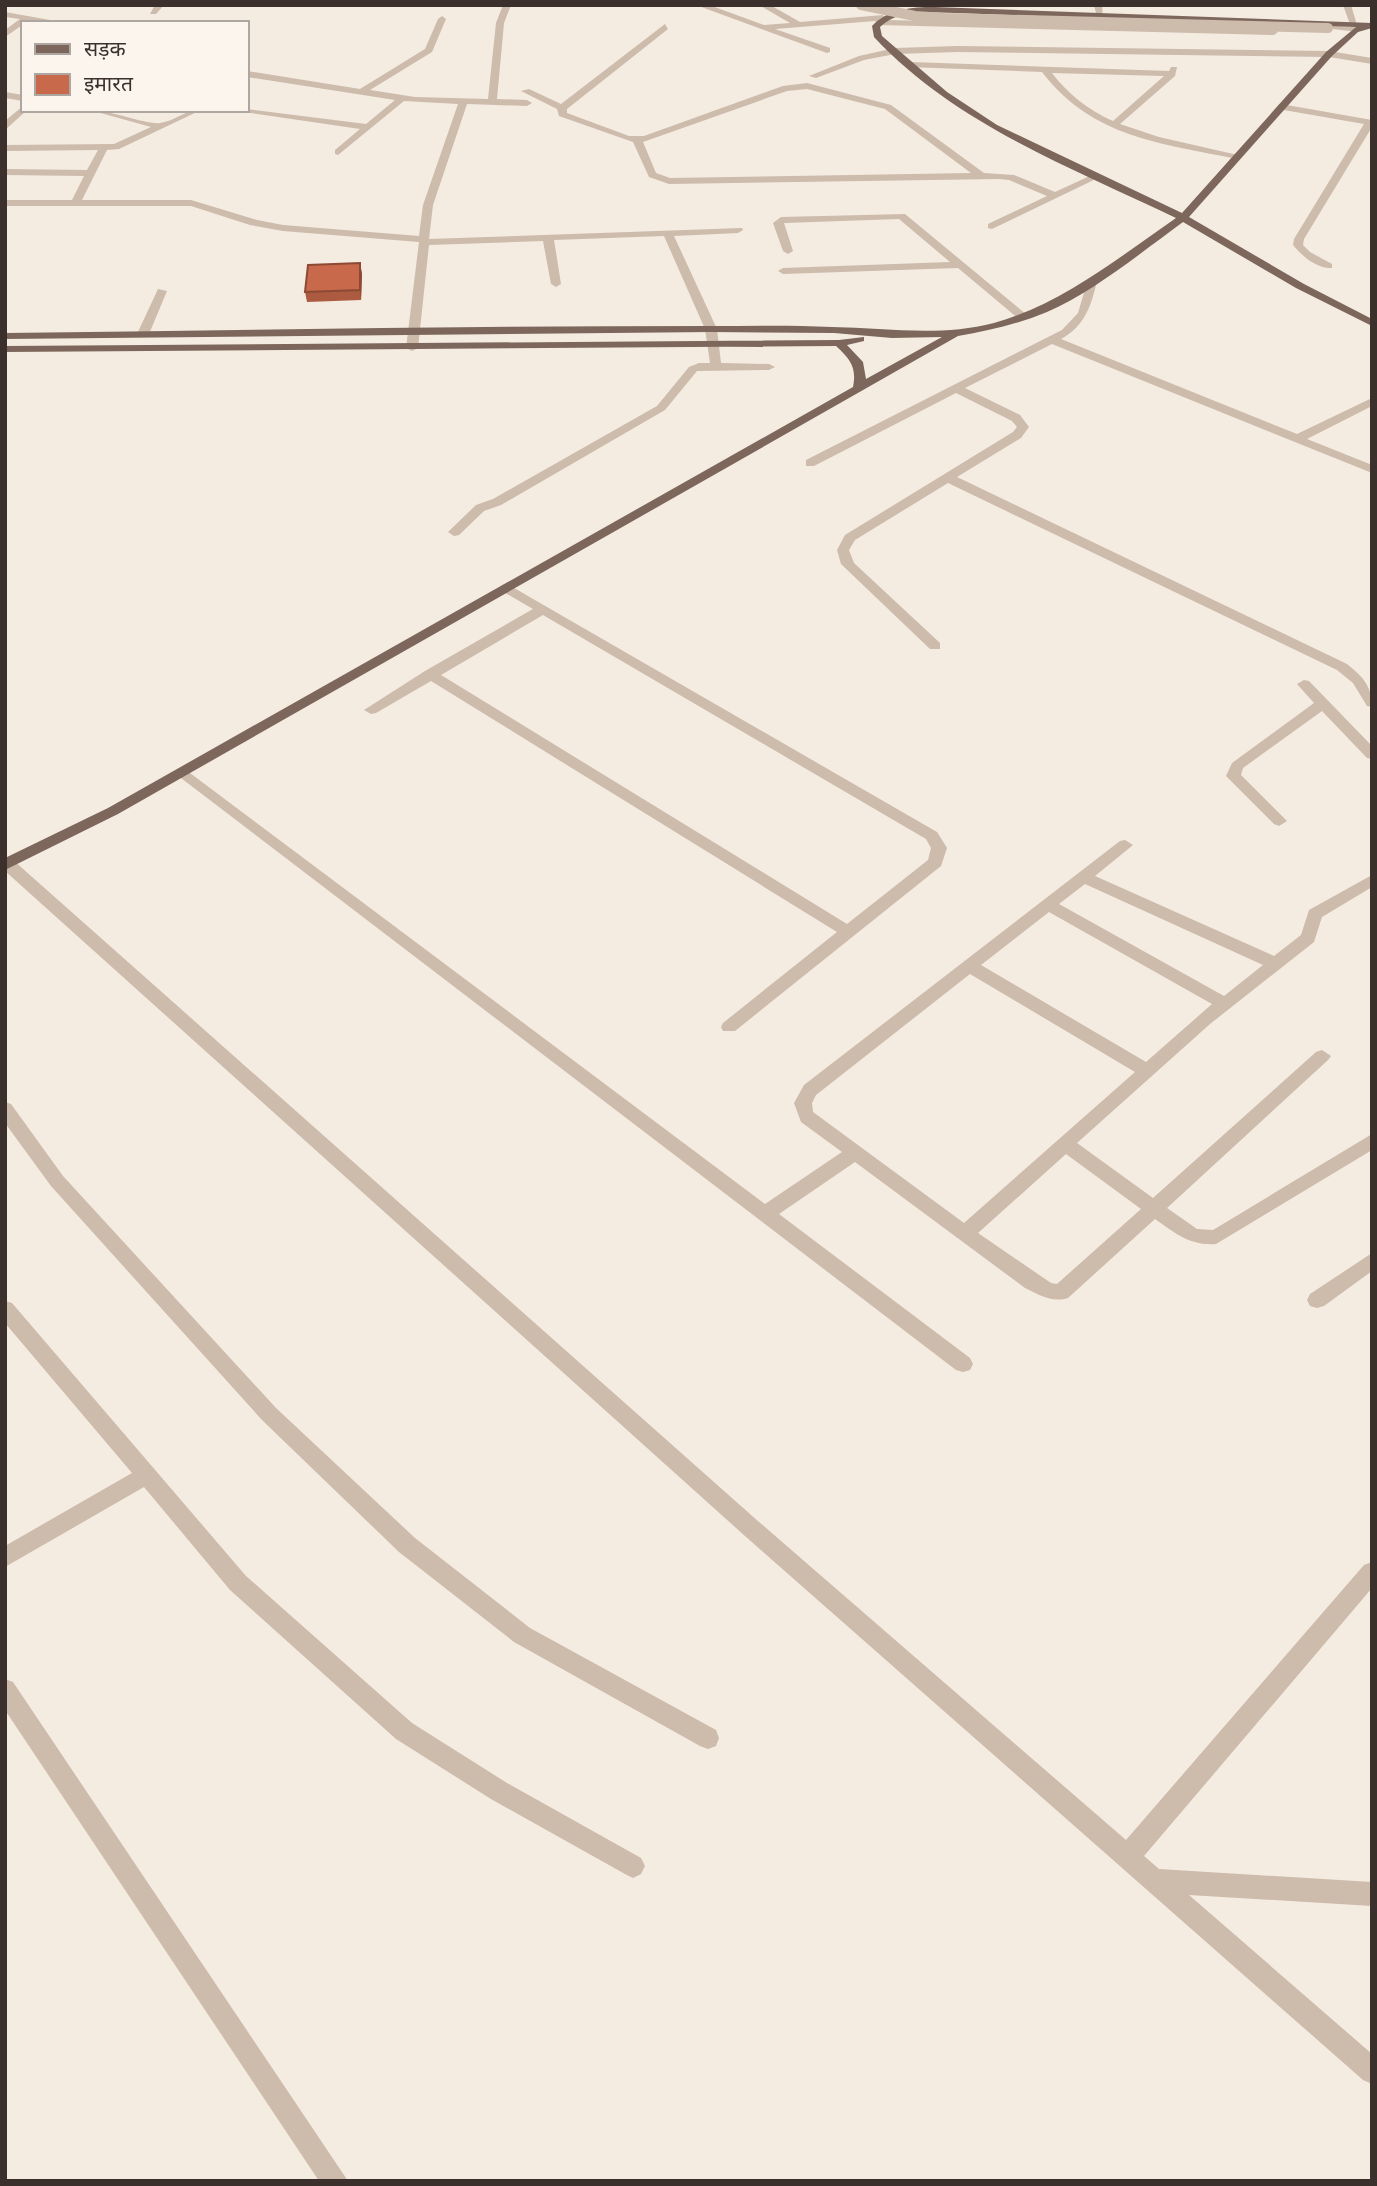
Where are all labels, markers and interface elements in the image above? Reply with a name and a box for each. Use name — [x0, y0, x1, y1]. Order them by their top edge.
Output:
legend — [21, 21, 248, 112]
text: सड़क — [84, 37, 126, 61]
text: इमारत — [84, 72, 134, 96]

